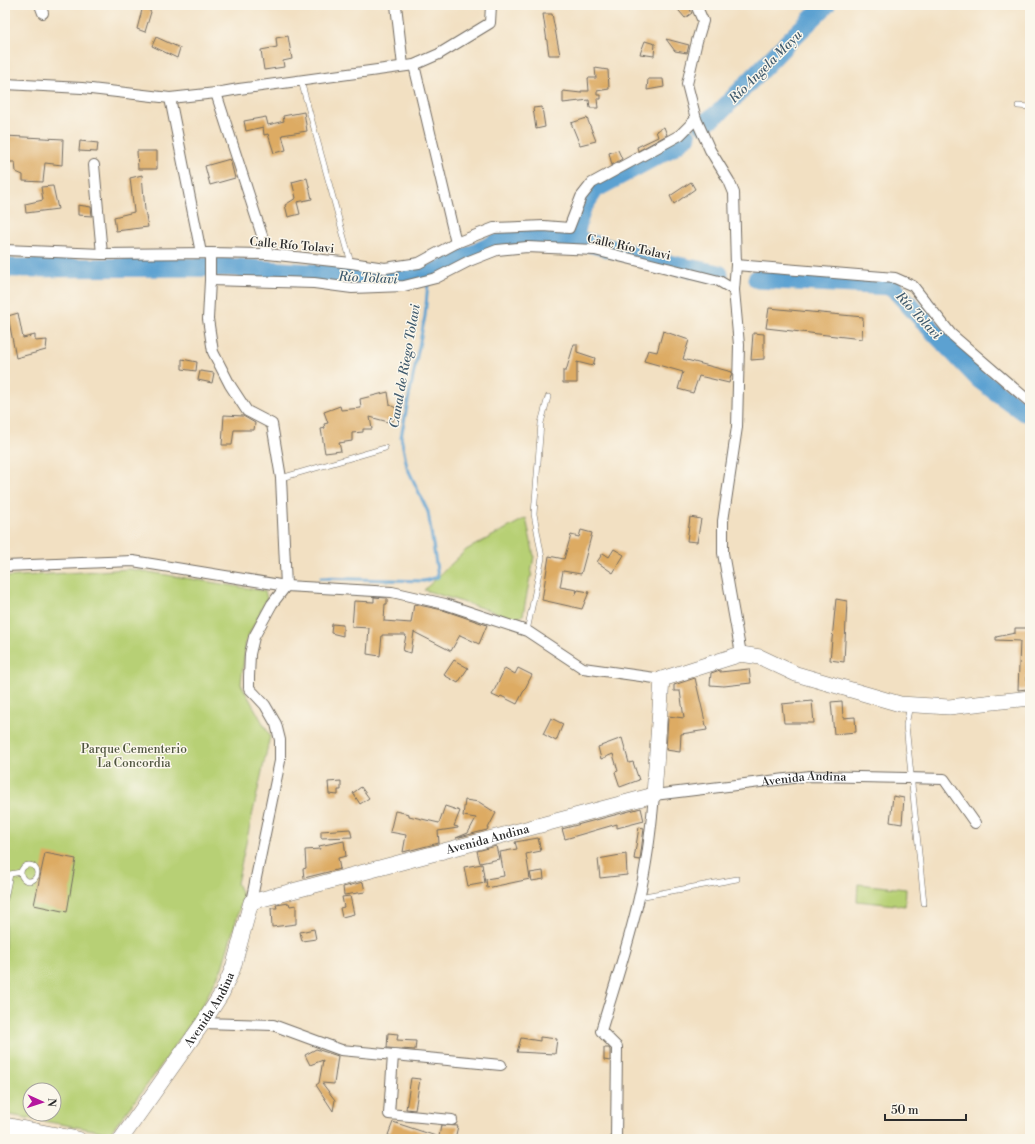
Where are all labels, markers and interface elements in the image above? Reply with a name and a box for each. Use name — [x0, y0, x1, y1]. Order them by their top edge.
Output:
water label: Río Angela Mayu — [725, 26, 806, 107]
street label: Calle Río Tolavi — [586, 231, 672, 264]
street label: Calle Río Tolavi — [249, 234, 335, 257]
water label: Río Tolavi — [337, 268, 399, 288]
water label: Río Tolavi — [892, 288, 945, 343]
water label: Canal de Riego Tolavi — [386, 302, 424, 429]
park label: Parque Cementerio La Concordia — [81, 742, 187, 771]
street label: Avenida Andina — [759, 769, 847, 790]
street label: Avenida Andina — [443, 821, 532, 858]
street label: Avenida Andina — [181, 969, 239, 1051]
north arrow — [22, 1082, 62, 1122]
scale bar — [885, 1096, 966, 1122]
text: N — [44, 1098, 58, 1107]
text: 50 m — [891, 1103, 919, 1118]

